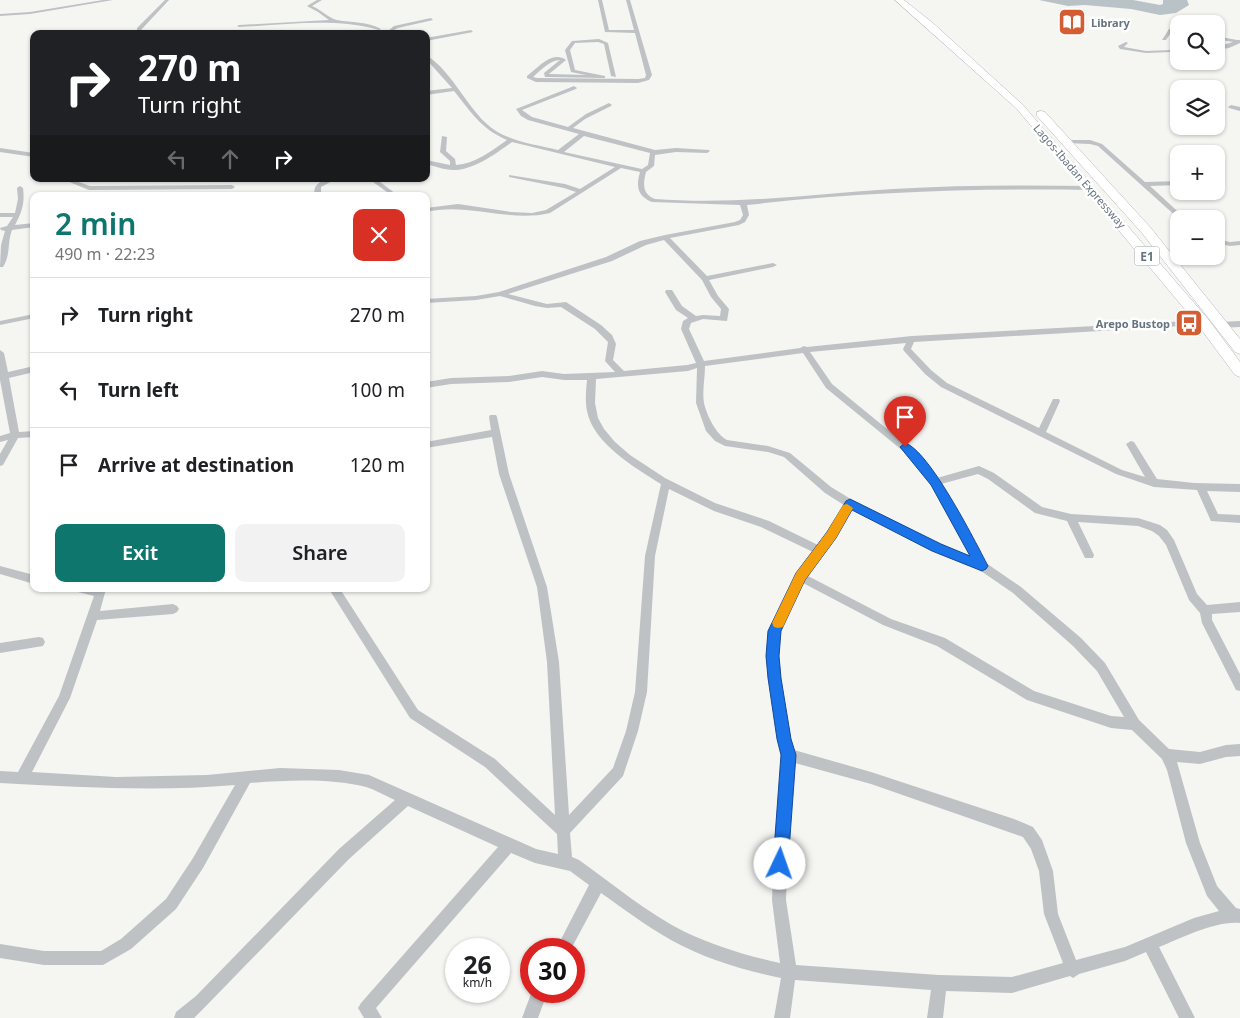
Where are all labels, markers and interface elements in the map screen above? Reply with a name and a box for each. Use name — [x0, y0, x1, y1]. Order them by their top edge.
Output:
library icon: Library — [1057, 7, 1087, 37]
place label: Library — [1091, 15, 1131, 30]
map controls — [1170, 15, 1225, 265]
button: search — [1170, 15, 1225, 70]
text: 270 m — [138, 44, 241, 91]
icon: right — [55, 50, 120, 115]
button: layers — [1170, 80, 1225, 135]
text: Turn right — [138, 89, 241, 119]
street label: Lagos-Ibadan Expressway — [1031, 121, 1130, 232]
icon: left — [163, 145, 191, 173]
icon: ahead — [216, 145, 244, 173]
icon: right — [269, 145, 297, 173]
button: + — [1170, 145, 1225, 200]
text: 2 min — [55, 203, 136, 244]
button: close — [353, 209, 405, 261]
button: − — [1170, 210, 1225, 265]
text: 490 m · 22:23 — [55, 243, 155, 265]
road number: E1 — [1134, 247, 1160, 266]
icon: right — [55, 301, 83, 329]
text: Turn right — [98, 302, 193, 328]
text: 270 m — [350, 302, 405, 328]
bus stop icon: Arepo Bustop — [1174, 308, 1204, 338]
place label: Arepo Bustop — [1096, 316, 1170, 331]
icon: left — [55, 376, 83, 404]
text: Turn left — [98, 377, 179, 403]
text: 100 m — [350, 377, 405, 403]
pin — [884, 396, 926, 447]
icon: arrive — [891, 403, 919, 431]
icon: arrive — [55, 451, 83, 479]
text: Arrive at destination — [98, 452, 294, 478]
text: 120 m — [350, 452, 405, 478]
button: Exit — [55, 524, 225, 582]
button: Share — [235, 524, 405, 582]
position arrow — [753, 837, 805, 889]
speed limit sign: 30 — [520, 938, 585, 1003]
text: 26 — [463, 947, 492, 981]
text: km/h — [463, 974, 492, 991]

